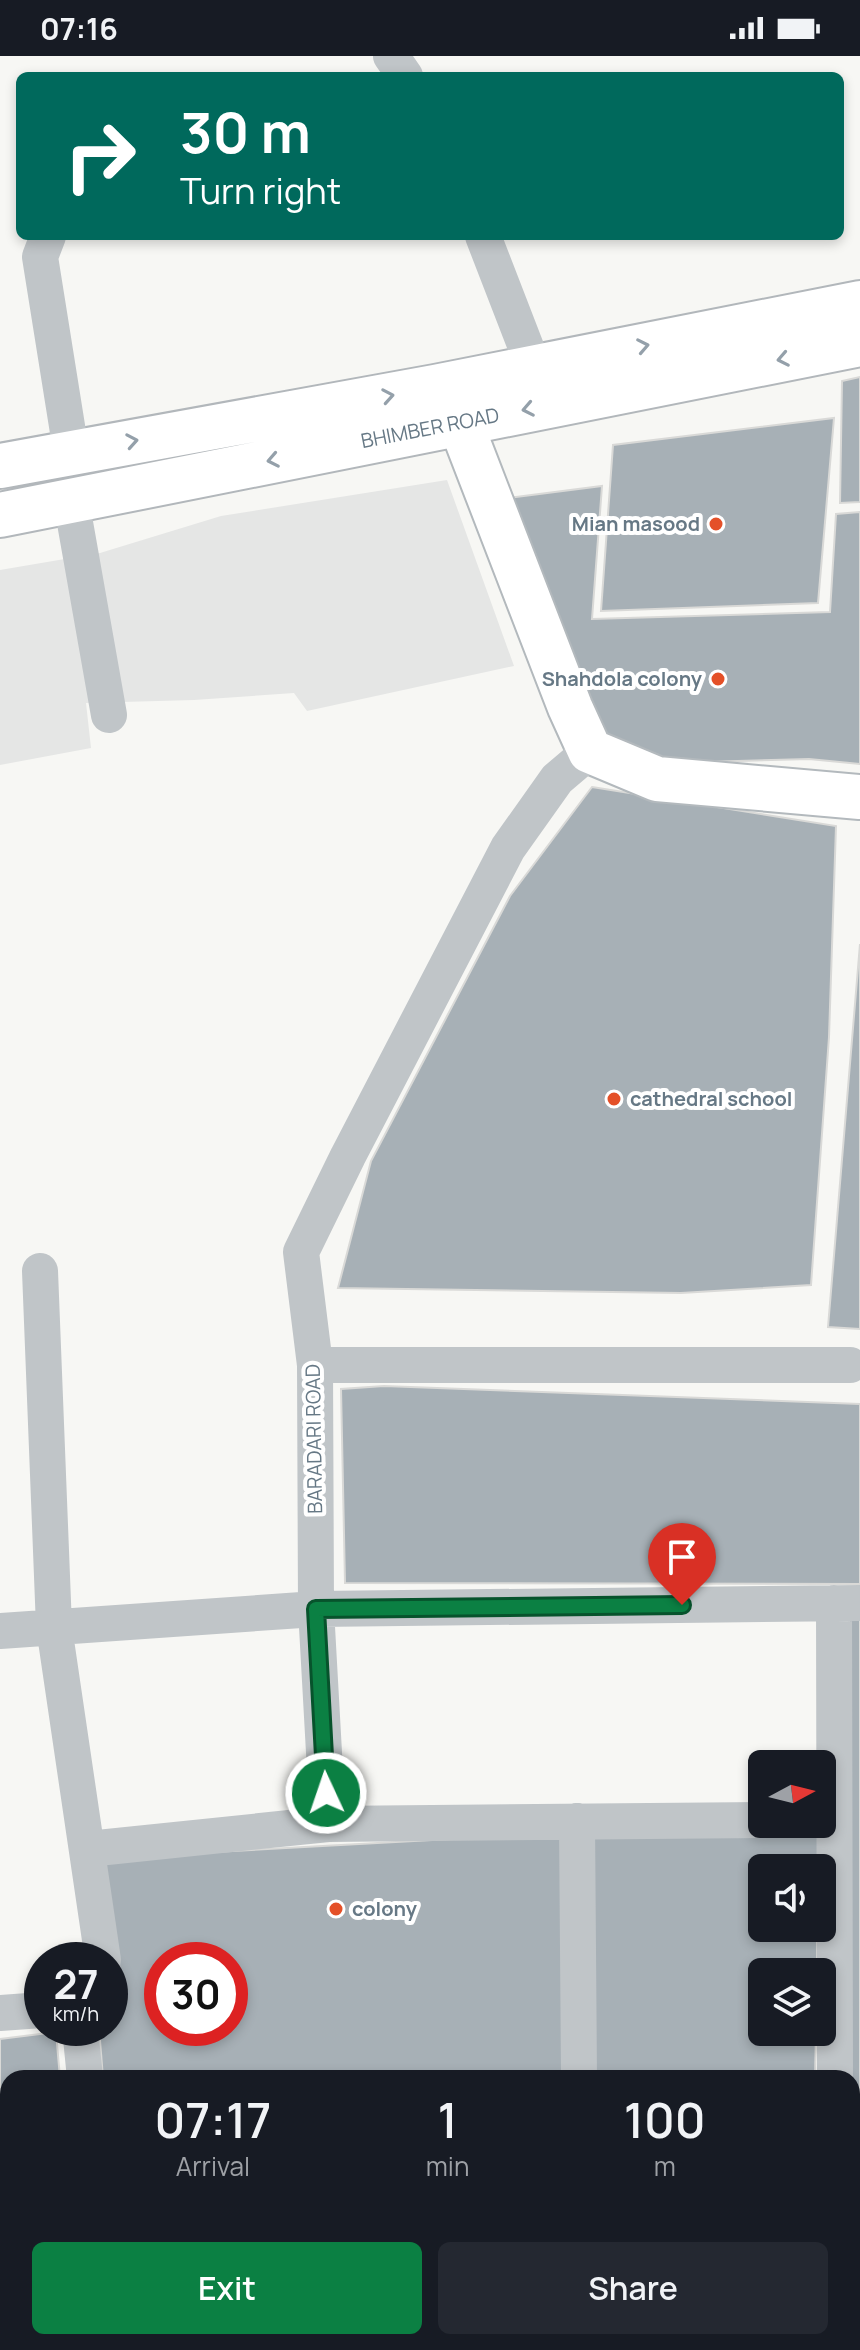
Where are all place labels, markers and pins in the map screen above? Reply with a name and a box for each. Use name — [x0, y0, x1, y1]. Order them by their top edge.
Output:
place label: Mian masood — [572, 510, 700, 537]
marker: Mian masood — [707, 515, 725, 533]
place label: Shahdola colony — [542, 665, 703, 692]
marker: Shahdola colony — [709, 670, 727, 688]
place label: cathedral school — [630, 1085, 792, 1112]
marker: cathedral school — [605, 1090, 623, 1108]
pin — [648, 1523, 716, 1605]
place label: colony — [352, 1895, 418, 1922]
marker: colony — [327, 1900, 345, 1918]

